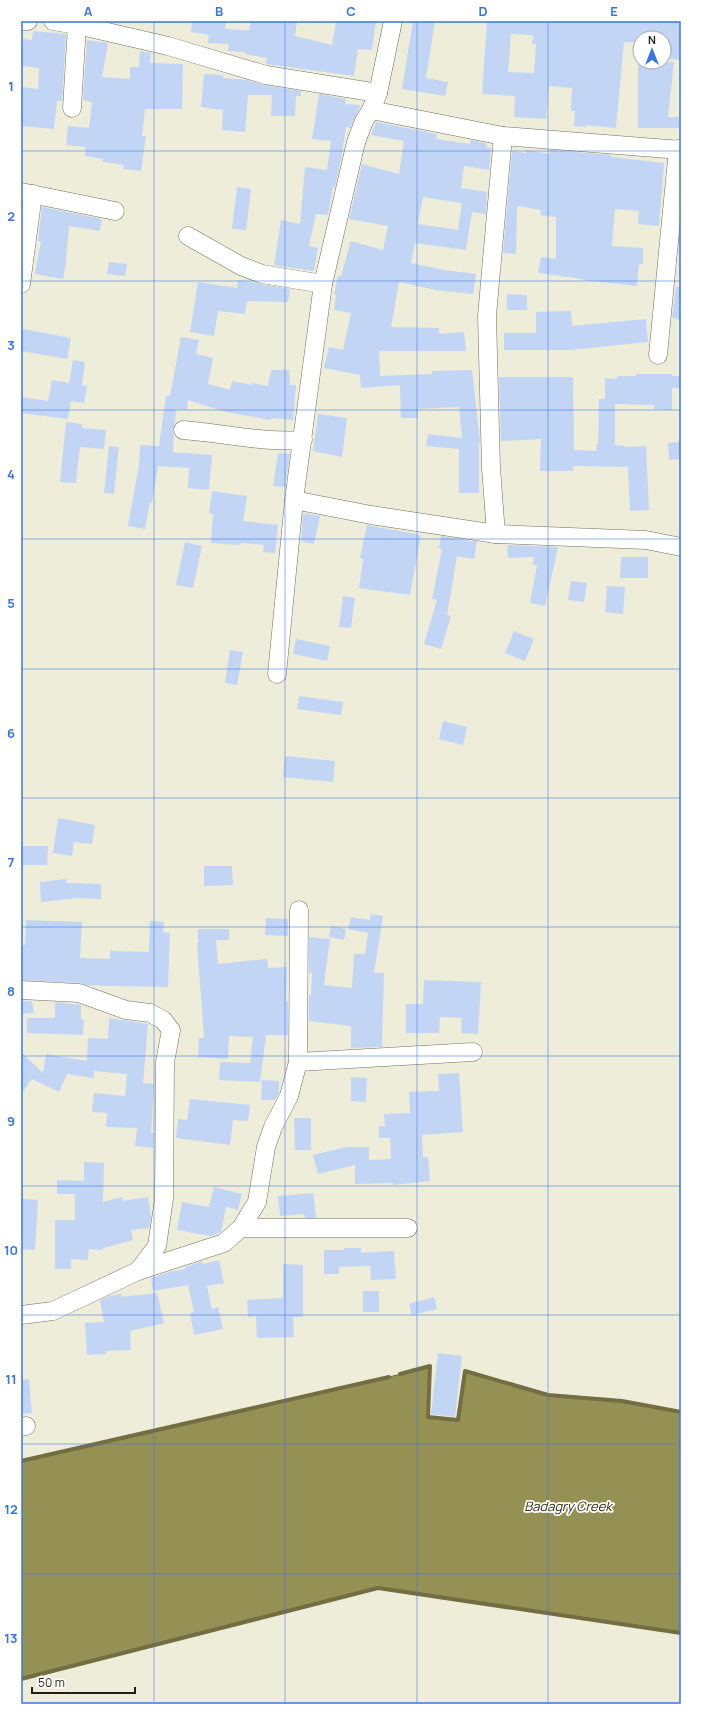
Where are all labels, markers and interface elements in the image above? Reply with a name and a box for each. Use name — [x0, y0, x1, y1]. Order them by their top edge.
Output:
text: A — [84, 2, 93, 20]
text: B — [215, 2, 223, 20]
text: C — [346, 2, 356, 20]
text: D — [478, 2, 488, 20]
text: E — [610, 2, 618, 20]
north arrow — [632, 30, 672, 70]
text: N — [648, 32, 656, 47]
text: 1 — [8, 77, 14, 95]
text: 2 — [7, 207, 15, 225]
text: 3 — [7, 336, 15, 354]
text: 4 — [7, 465, 15, 483]
text: 5 — [7, 594, 15, 612]
text: 6 — [7, 724, 15, 742]
text: 7 — [8, 853, 15, 871]
text: 8 — [7, 982, 15, 1000]
text: 9 — [7, 1112, 15, 1130]
text: 10 — [4, 1241, 18, 1259]
text: 11 — [5, 1370, 17, 1388]
water label: Badagry Creek — [524, 1497, 614, 1515]
text: 12 — [4, 1500, 18, 1518]
text: 13 — [4, 1629, 18, 1647]
scale bar — [32, 1669, 135, 1695]
text: 50 m — [38, 1674, 65, 1691]

